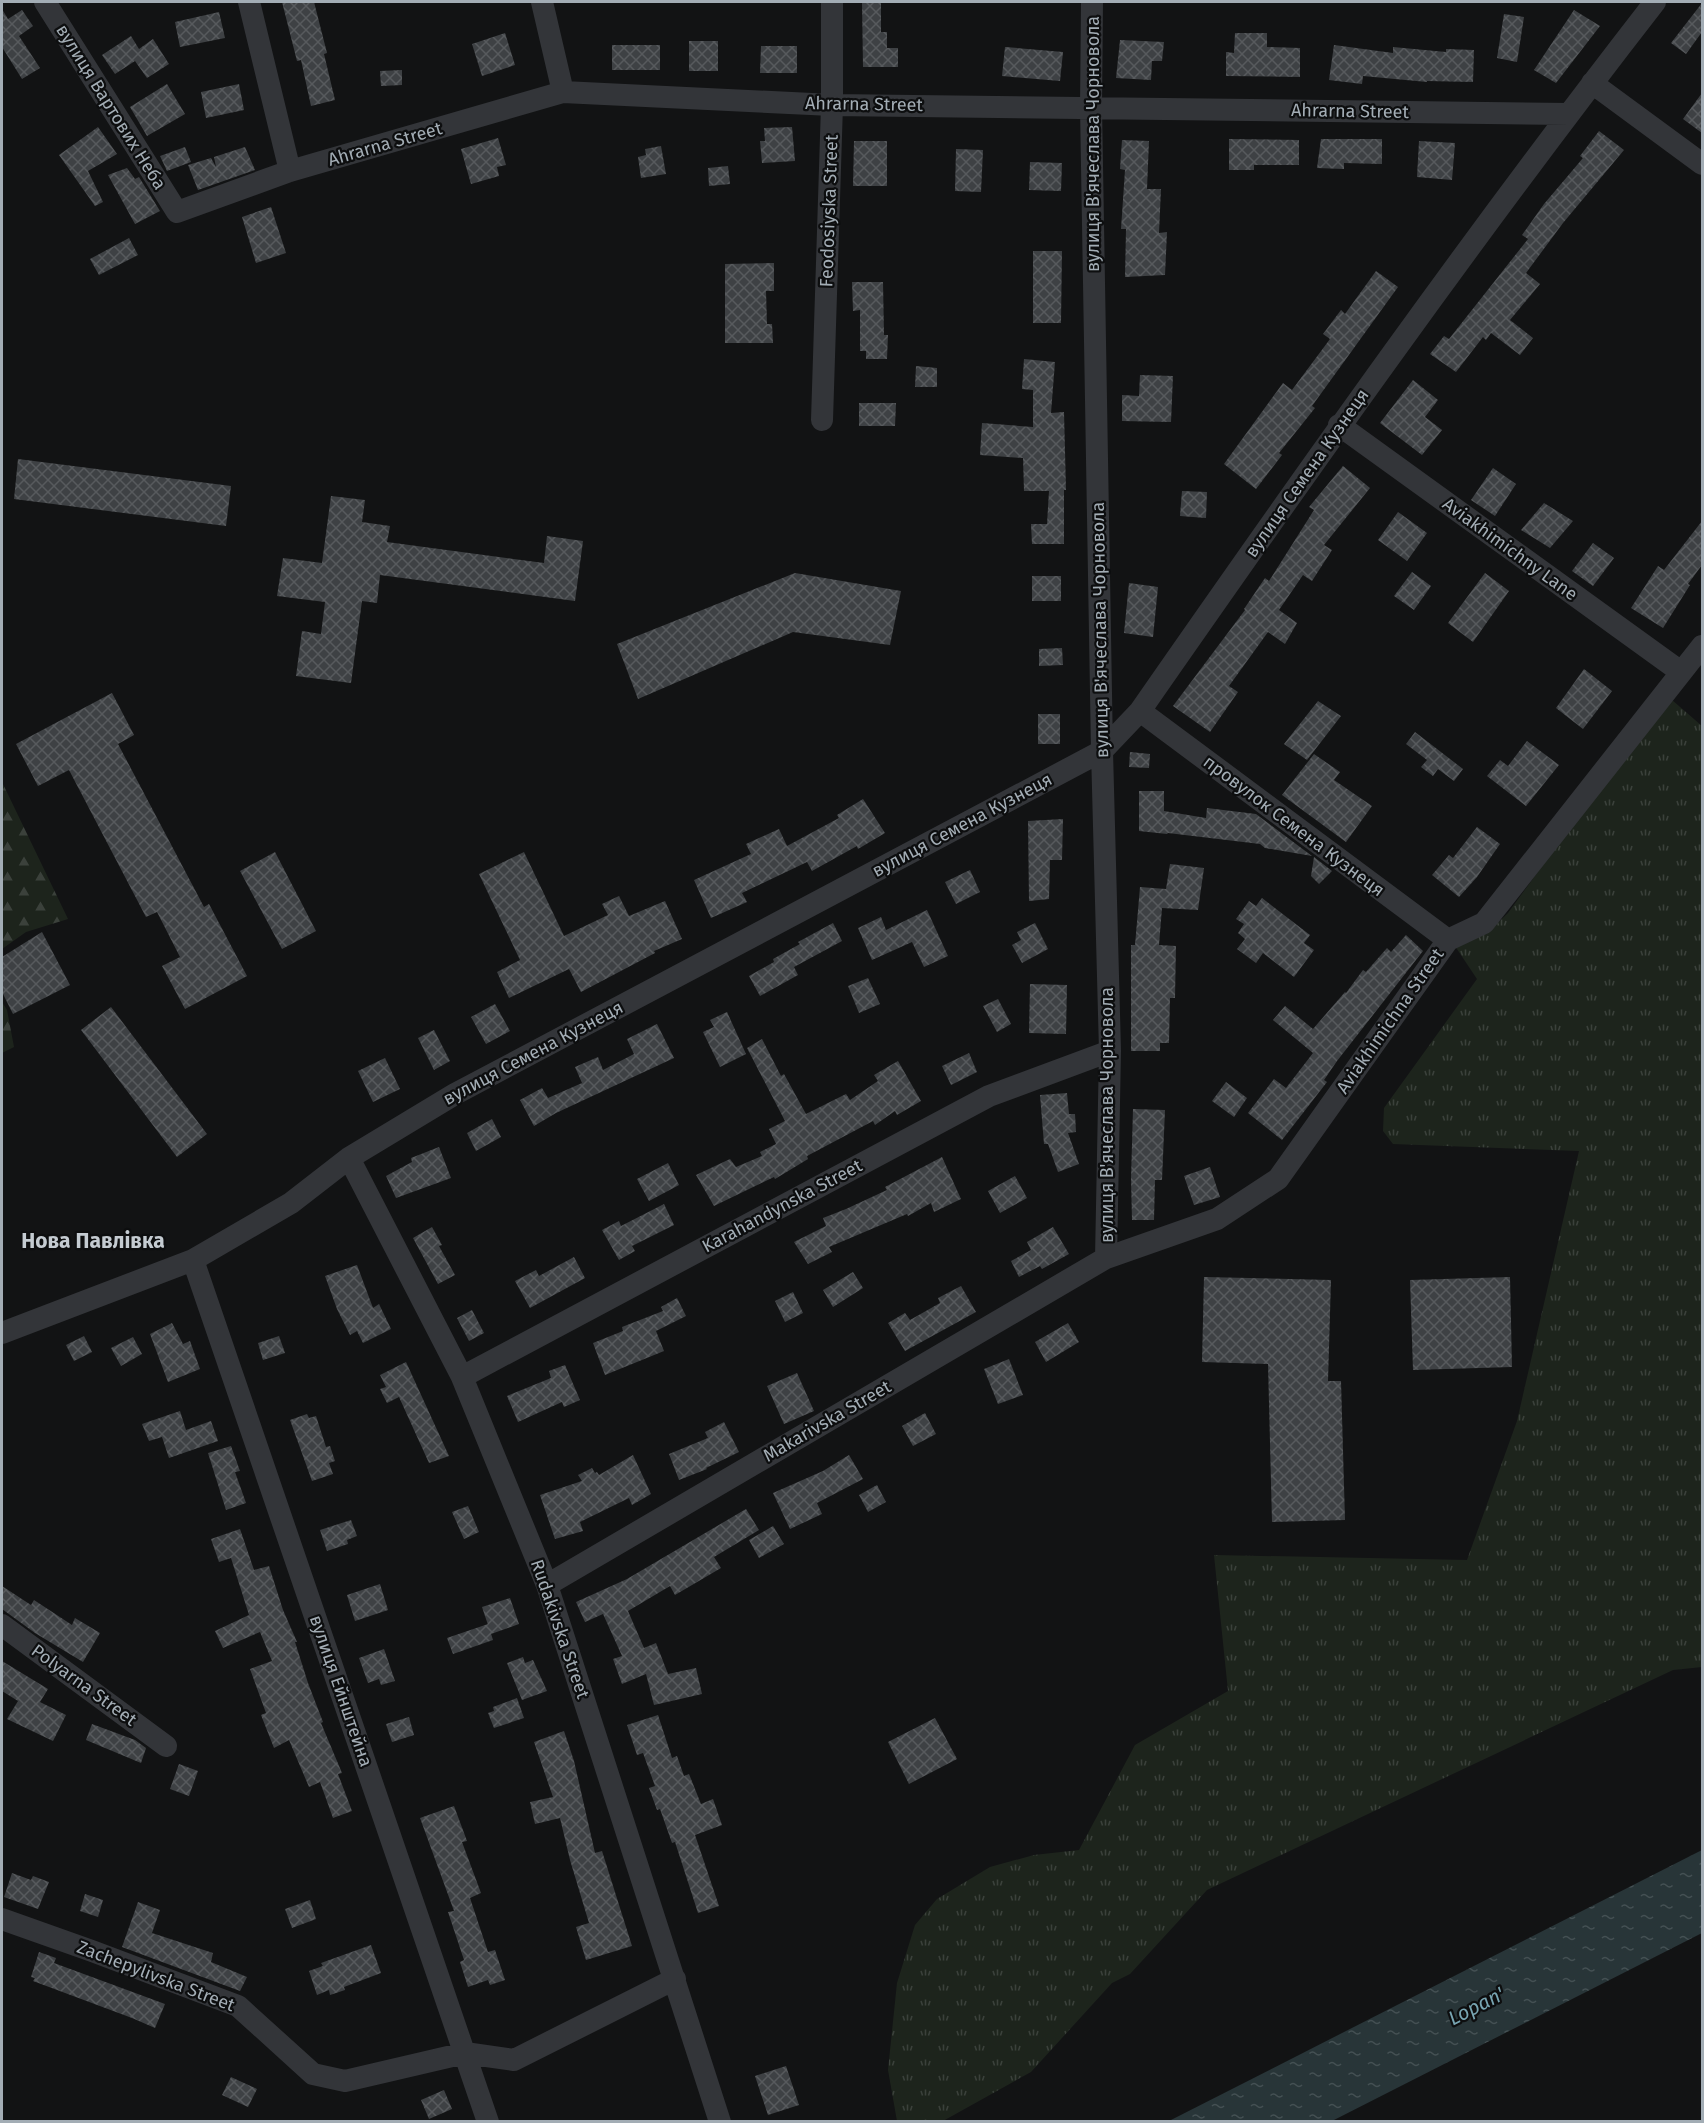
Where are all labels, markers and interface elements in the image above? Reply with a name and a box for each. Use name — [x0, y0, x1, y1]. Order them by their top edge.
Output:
street label: вулиця В'ячеслава Чорновола — [1082, 16, 1104, 272]
street label: вулиця Вартових Неба — [51, 20, 171, 194]
street label: Ahrarna Street — [805, 92, 924, 116]
street label: Ahrarna Street — [1291, 99, 1410, 123]
street label: Ahrarna Street — [325, 117, 445, 171]
street label: Feodosiyska Street — [815, 134, 843, 288]
street label: вулиця Семена Кузнеця — [1240, 385, 1374, 561]
street label: Aviakhimichny Lane — [1438, 493, 1582, 605]
street label: вулиця В'ячеслава Чорновола — [1087, 502, 1113, 758]
street label: провулок Семена Кузнеця — [1199, 751, 1389, 901]
street label: вулиця Семена Кузнеця — [868, 768, 1056, 882]
street label: Aviakhimichna Street — [1332, 944, 1449, 1098]
street label: вулиця В'ячеслава Чорновола — [1096, 987, 1118, 1243]
street label: вулиця Семена Кузнеця — [439, 996, 627, 1110]
street label: Karahandynska Street — [698, 1154, 866, 1258]
district label: Нова Павлівка — [21, 1228, 165, 1254]
street label: Makarivska Street — [759, 1375, 895, 1467]
street label: Rudakivska Street — [526, 1557, 594, 1702]
street label: вулиця Ейнштейна — [305, 1612, 377, 1770]
street label: Polyarna Street — [27, 1639, 141, 1731]
street label: Zachepylivska Street — [74, 1936, 238, 2016]
water label: Lopan' — [1444, 1981, 1509, 2030]

